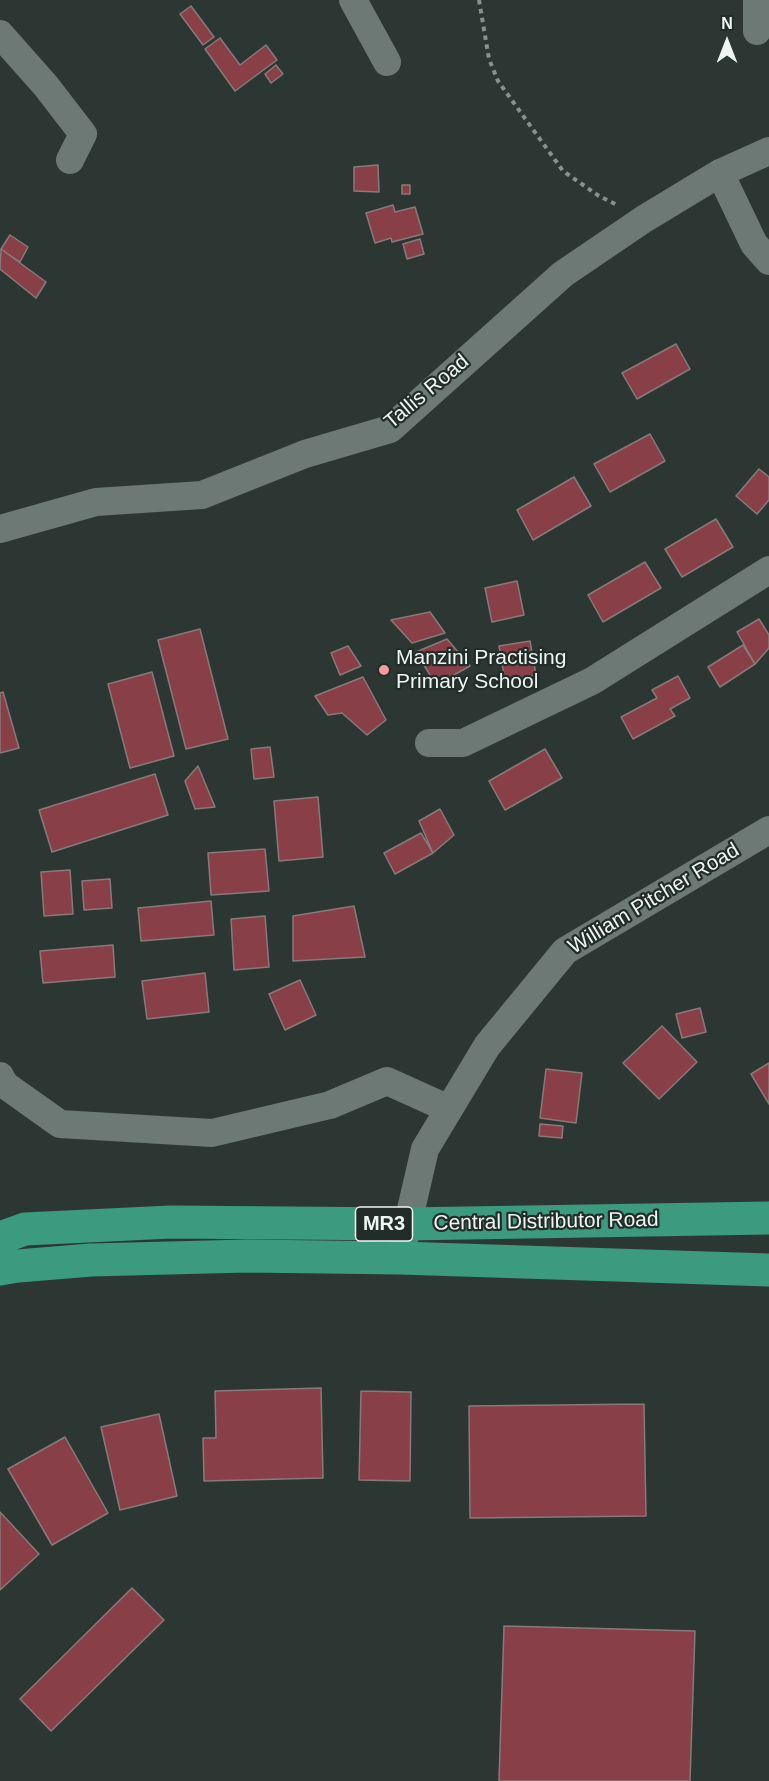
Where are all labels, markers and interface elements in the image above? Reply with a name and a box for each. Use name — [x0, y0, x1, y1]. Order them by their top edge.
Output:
north arrow — [697, 12, 757, 72]
text: N — [721, 15, 733, 32]
street label: Tallis Road — [380, 349, 474, 435]
place label: Manzini Practising Primary School — [396, 645, 566, 695]
marker: Manzini Practising Primary School — [377, 663, 391, 677]
street label: William Pitcher Road — [564, 838, 744, 960]
road number: MR3 — [356, 1207, 412, 1241]
street label: Central Distributor Road — [433, 1207, 659, 1237]

